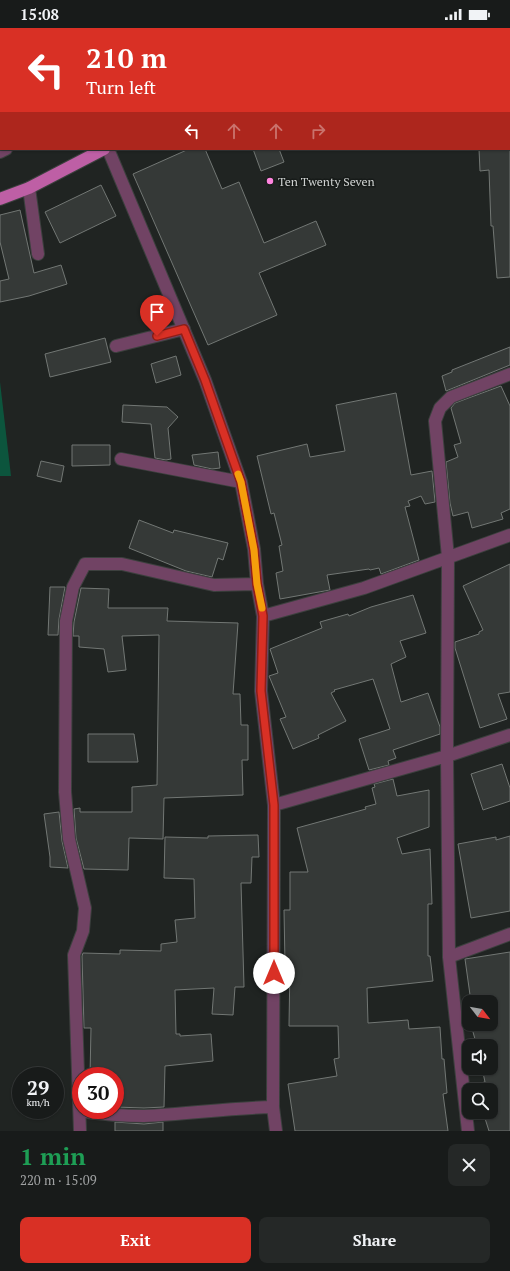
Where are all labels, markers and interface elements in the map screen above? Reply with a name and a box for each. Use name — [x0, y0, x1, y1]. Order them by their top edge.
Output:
text: 15:08 — [20, 4, 59, 24]
text: 210 m — [86, 39, 167, 76]
icon: left — [20, 44, 72, 96]
text: Turn left — [86, 75, 156, 99]
icon: left — [181, 120, 203, 142]
icon: ahead — [223, 120, 245, 142]
icon: ahead — [265, 120, 287, 142]
icon: right — [307, 120, 329, 142]
place label: Ten Twenty Seven — [278, 174, 375, 189]
marker: Ten Twenty Seven — [265, 176, 275, 186]
pin — [140, 295, 174, 336]
icon: arrive — [146, 301, 168, 323]
position arrow — [253, 952, 295, 994]
north arrow — [462, 995, 498, 1031]
map controls — [462, 995, 498, 1119]
button: sound — [462, 1039, 498, 1075]
speed limit sign: 30 — [72, 1067, 124, 1119]
text: 29 — [27, 1074, 49, 1101]
button: search — [462, 1083, 498, 1119]
text: km/h — [26, 1096, 50, 1109]
text: 1 min — [20, 1140, 86, 1172]
button: close — [448, 1144, 490, 1186]
text: 220 m · 15:09 — [20, 1171, 97, 1189]
button: Exit — [20, 1217, 251, 1263]
button: Share — [259, 1217, 490, 1263]

